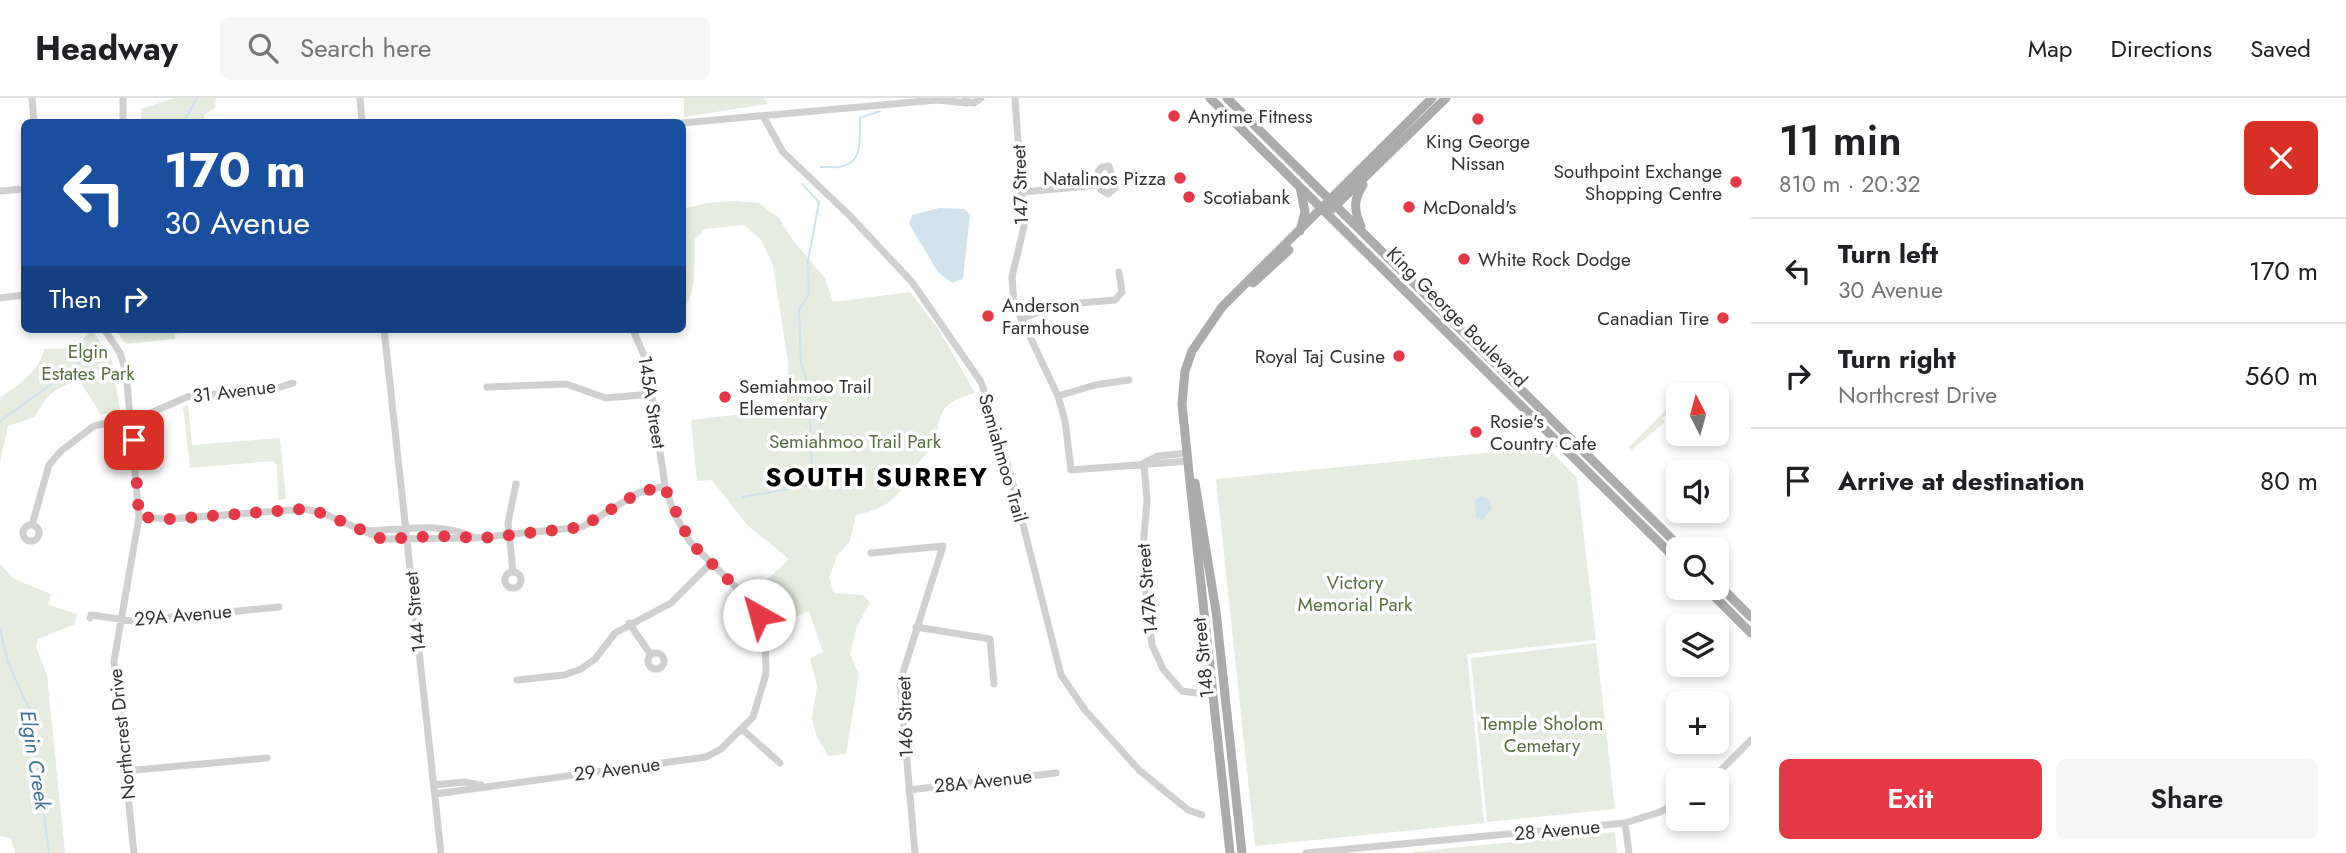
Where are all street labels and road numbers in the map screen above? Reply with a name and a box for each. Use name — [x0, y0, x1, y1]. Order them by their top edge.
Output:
street label: 147 Street — [1005, 144, 1035, 226]
street label: King George Boulevard — [1381, 241, 1533, 393]
street label: 145A Street — [631, 354, 673, 451]
street label: 31 Avenue — [191, 372, 277, 410]
street label: Semiahmoo Trail — [972, 391, 1034, 525]
street label: 147A Street — [1130, 542, 1164, 636]
street label: 144 Street — [397, 570, 433, 654]
street label: 29A Avenue — [133, 597, 233, 633]
street label: 148 Street — [1185, 616, 1221, 700]
street label: Northcrest Drive — [102, 667, 142, 801]
street label: 146 Street — [890, 675, 920, 758]
street label: 29 Avenue — [572, 750, 662, 788]
street label: 28A Avenue — [933, 762, 1034, 800]
street label: 28 Avenue — [1513, 813, 1601, 847]

